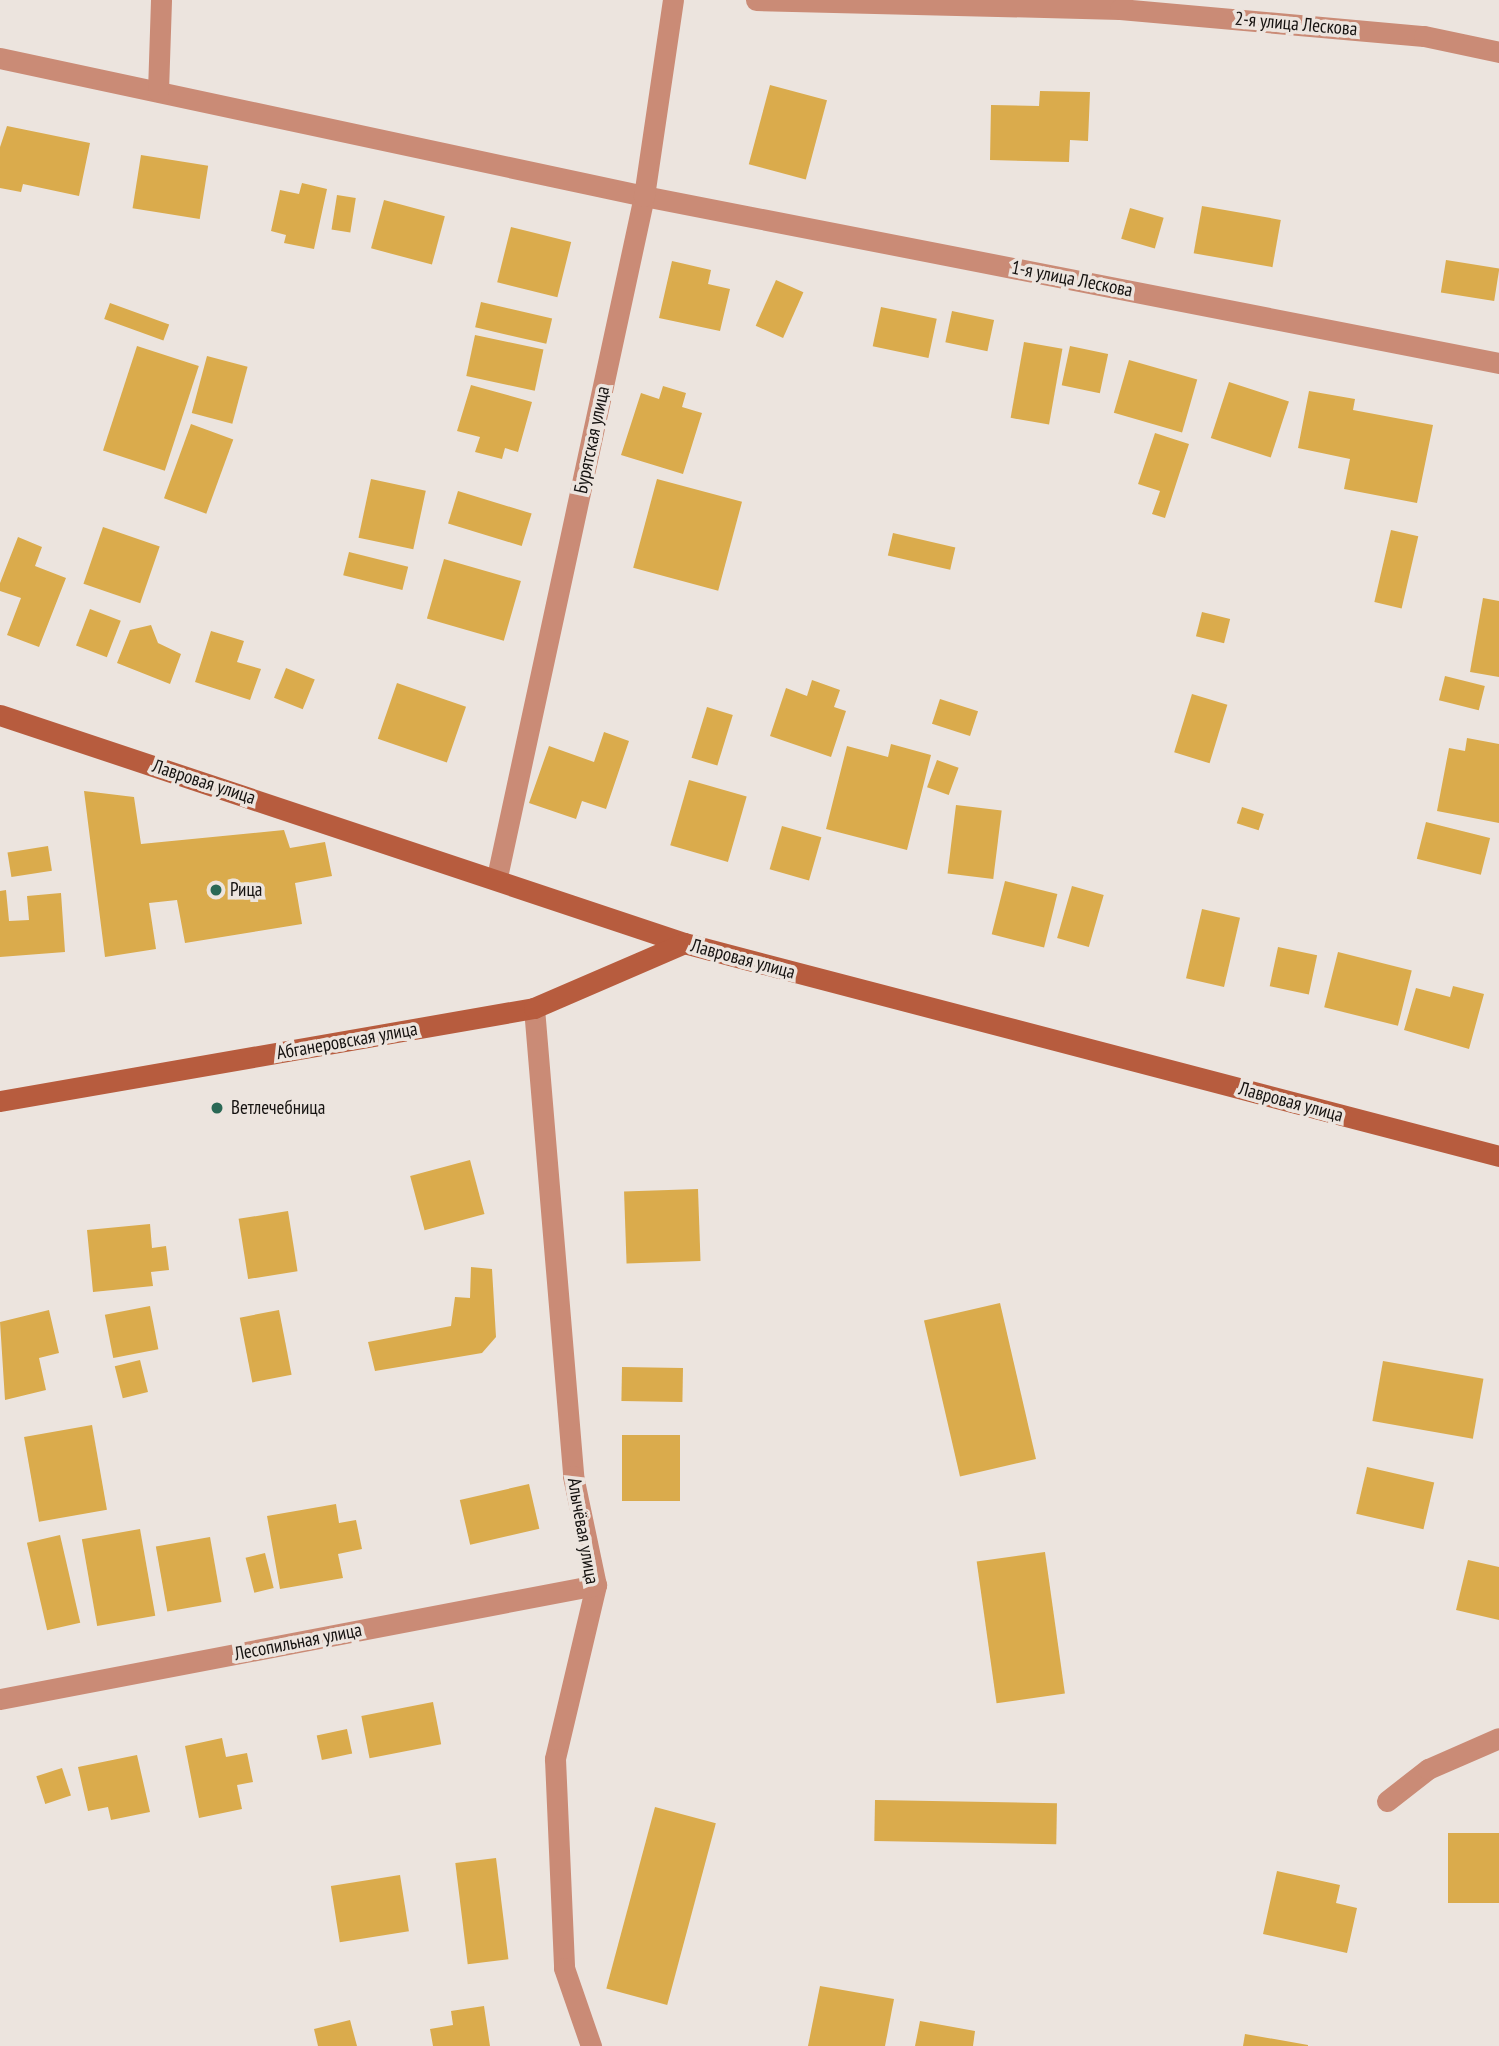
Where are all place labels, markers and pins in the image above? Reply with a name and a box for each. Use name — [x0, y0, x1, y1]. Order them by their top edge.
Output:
place label: Рица — [230, 879, 262, 901]
marker: Рица — [208, 882, 224, 898]
place label: Ветлечебница — [231, 1097, 325, 1119]
marker: Ветлечебница — [209, 1100, 225, 1116]

